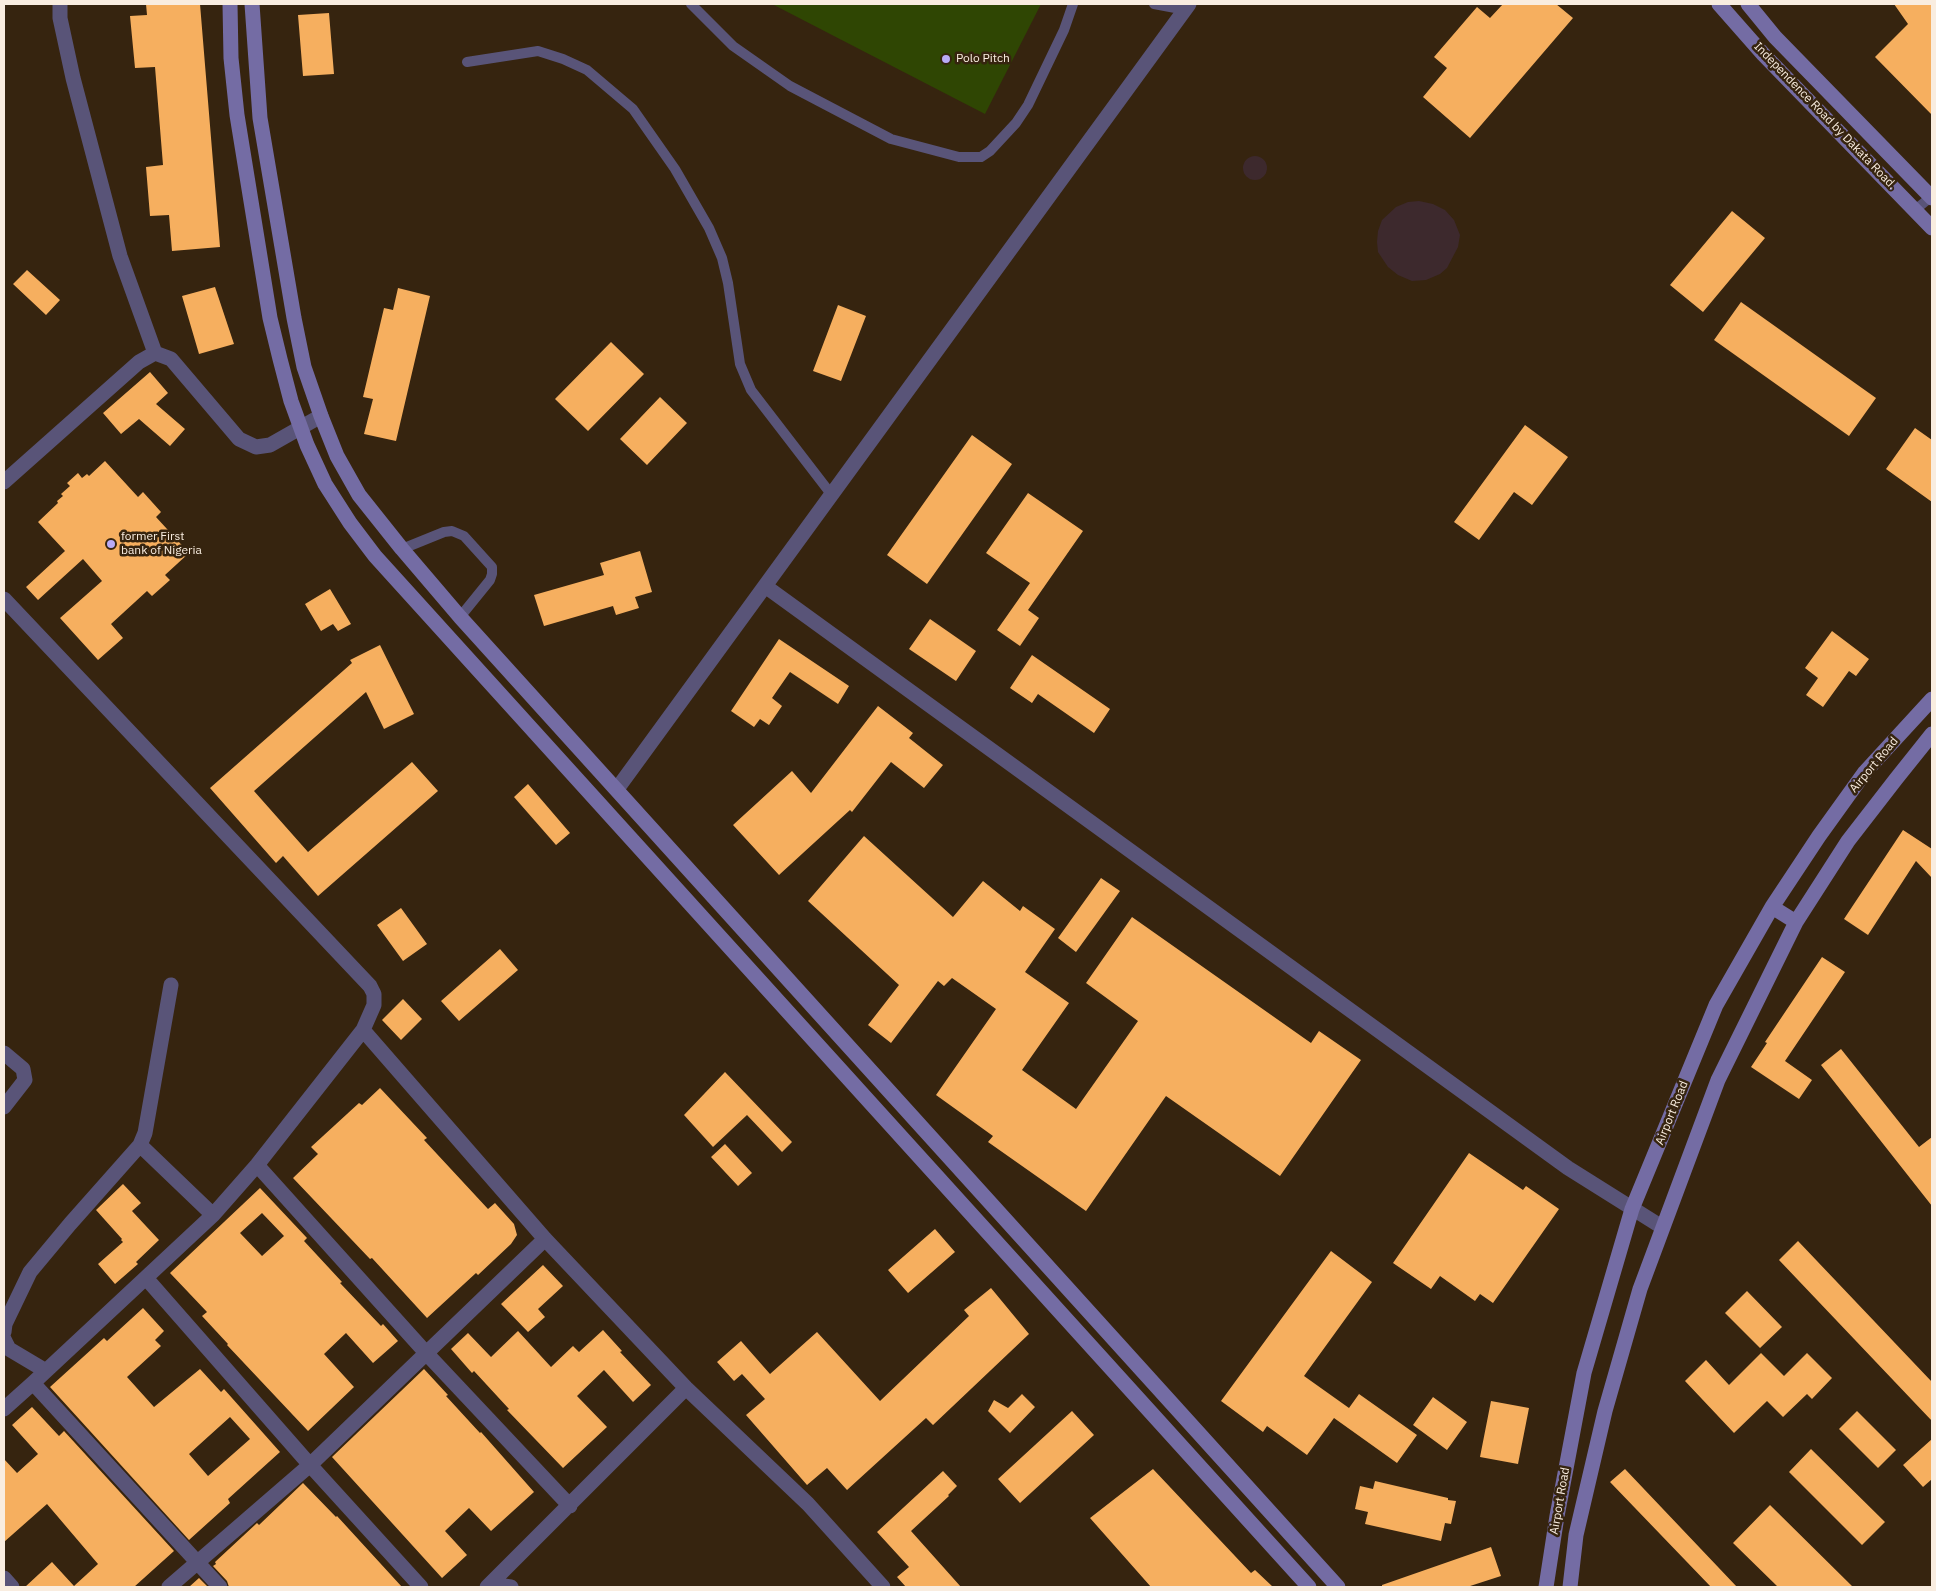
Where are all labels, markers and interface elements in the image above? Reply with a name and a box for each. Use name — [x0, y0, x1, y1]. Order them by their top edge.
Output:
street label: Independence Road by Dakata Road. — [1751, 39, 1899, 193]
place label: Polo Pitch — [956, 52, 1010, 66]
marker: Polo Pitch — [940, 53, 952, 65]
place label: former First bank of Nigeria — [121, 530, 202, 558]
marker: former First bank of Nigeria — [105, 538, 117, 550]
street label: Airport Road — [1847, 734, 1901, 796]
street label: Airport Road — [1653, 1079, 1691, 1147]
street label: Airport Road — [1547, 1466, 1573, 1536]

